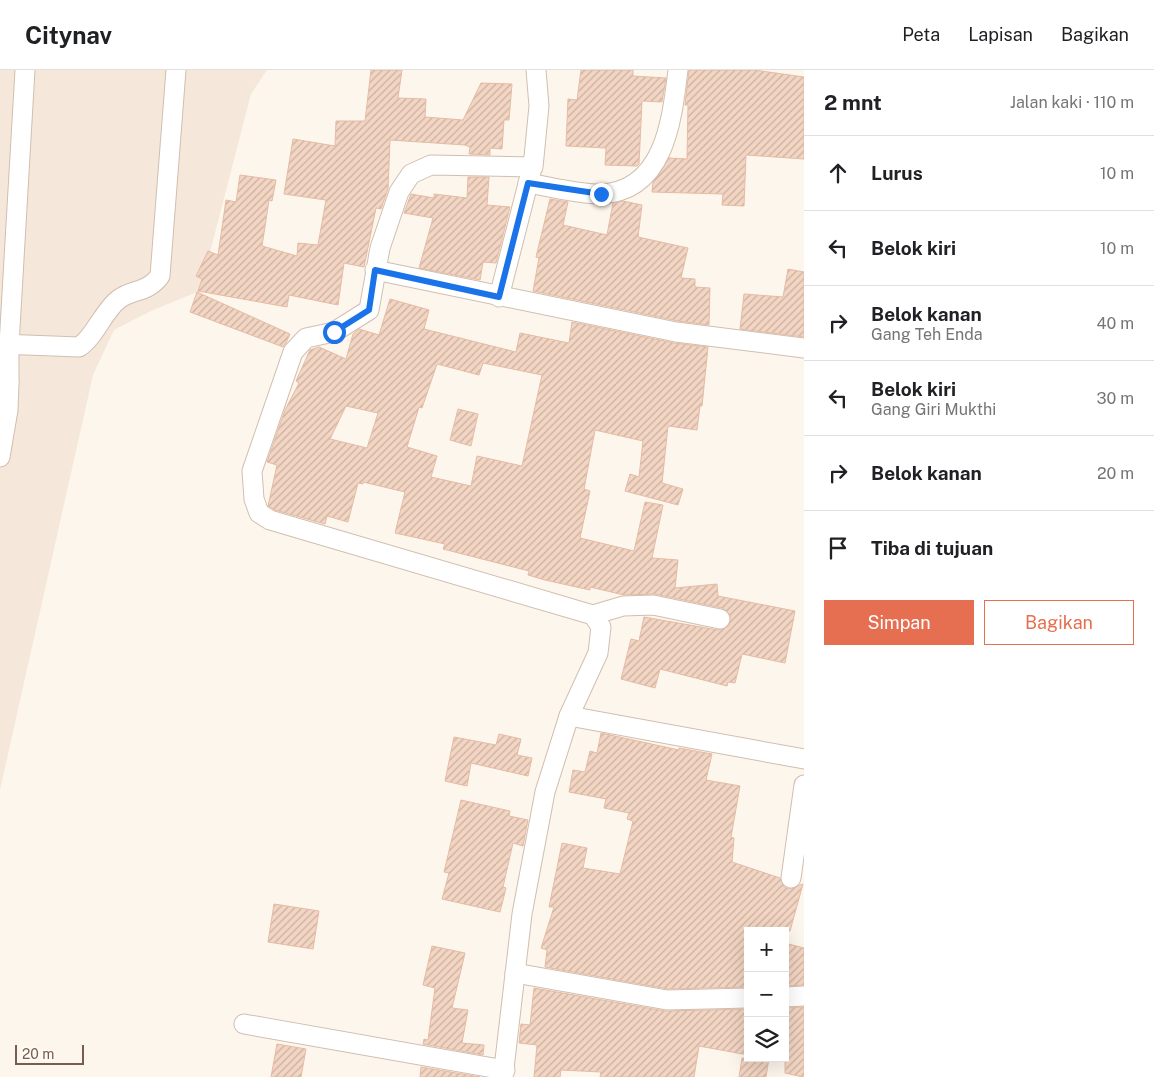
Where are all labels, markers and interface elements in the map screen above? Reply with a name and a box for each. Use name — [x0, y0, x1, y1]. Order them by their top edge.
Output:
text: Citynav — [25, 21, 112, 49]
text: Peta — [902, 24, 940, 45]
text: Lapisan — [968, 24, 1033, 45]
text: Bagikan — [1061, 24, 1129, 45]
text: 2 mnt — [824, 90, 882, 115]
text: Jalan kaki · 110 m — [1010, 93, 1134, 112]
icon: ahead — [824, 159, 852, 187]
text: Lurus — [871, 162, 923, 184]
text: 10 m — [1100, 164, 1134, 183]
route end — [590, 183, 613, 206]
icon: left — [824, 234, 852, 262]
text: Belok kiri — [871, 237, 956, 259]
text: 10 m — [1100, 239, 1134, 258]
text: Belok kanan — [871, 303, 982, 325]
icon: right — [824, 309, 852, 337]
text: 40 m — [1096, 314, 1134, 333]
route start — [323, 321, 346, 344]
text: Gang Teh Enda — [871, 325, 983, 344]
text: Belok kiri — [871, 378, 956, 400]
icon: left — [824, 384, 852, 412]
text: 30 m — [1097, 389, 1134, 408]
text: Gang Giri Mukthi — [871, 400, 996, 419]
icon: right — [824, 459, 852, 487]
text: Belok kanan — [871, 462, 982, 484]
text: 20 m — [1097, 464, 1134, 483]
icon: arrive — [824, 534, 852, 562]
text: Tiba di tujuan — [871, 537, 993, 559]
button: Simpan — [824, 600, 974, 645]
button: Bagikan — [984, 600, 1134, 645]
map controls — [744, 927, 789, 1062]
button: + — [744, 927, 789, 972]
button: − — [744, 972, 789, 1017]
button: layers — [744, 1017, 789, 1062]
scale bar — [15, 1042, 84, 1065]
text: 20 m — [22, 1046, 54, 1062]

